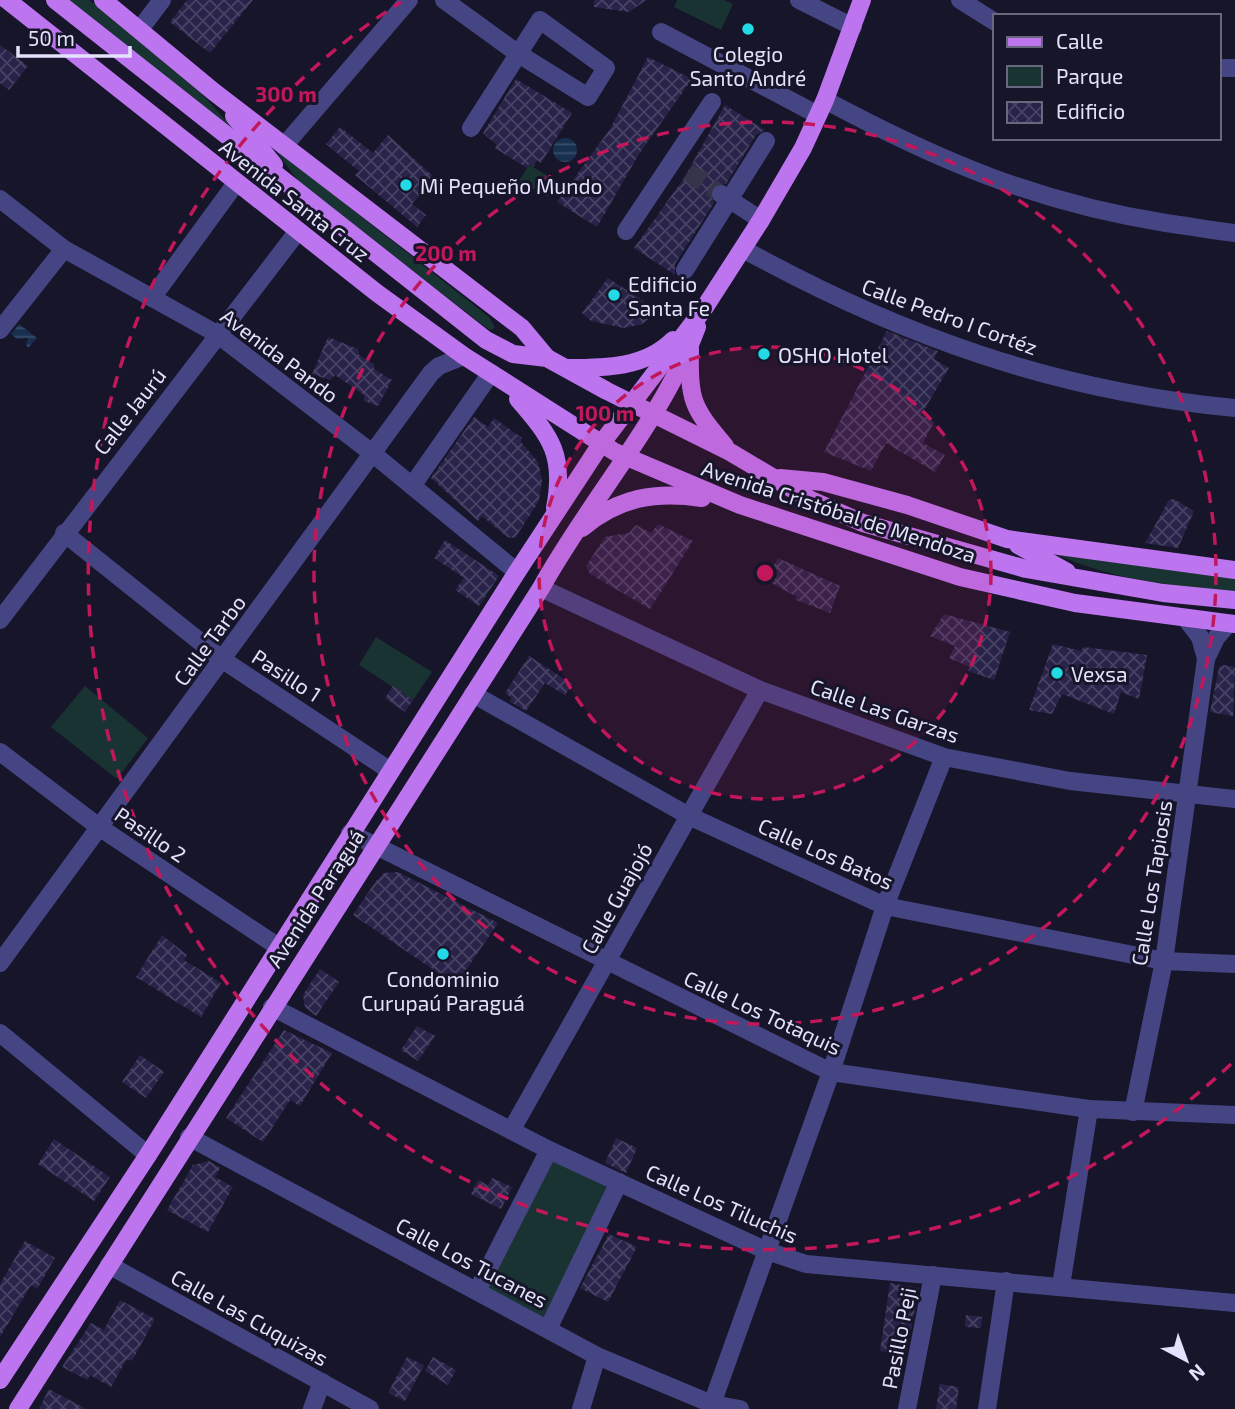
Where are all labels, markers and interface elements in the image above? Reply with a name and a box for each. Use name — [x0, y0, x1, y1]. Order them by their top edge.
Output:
scale bar — [18, 14, 130, 58]
legend — [993, 14, 1221, 140]
marker: Colegio Santo André — [740, 21, 756, 37]
text: 50 m — [28, 25, 75, 50]
text: Calle — [1056, 28, 1103, 53]
place label: Colegio Santo André — [690, 41, 806, 90]
text: Parque — [1056, 63, 1123, 88]
text: 300 m — [255, 81, 317, 106]
text: Edificio — [1056, 98, 1125, 123]
street label: Avenida Santa Cruz — [215, 134, 375, 266]
place label: Mi Pequeño Mundo — [420, 173, 602, 198]
marker: Mi Pequeño Mundo — [398, 177, 414, 193]
text: 200 m — [415, 240, 477, 265]
place label: Edificio Santa Fe — [628, 271, 710, 320]
street label: Calle Pedro I Cortéz — [859, 273, 1041, 359]
marker: Edificio Santa Fe — [606, 287, 622, 303]
street label: Avenida Pando — [216, 303, 344, 407]
place label: OSHO Hotel — [778, 342, 889, 367]
marker: OSHO Hotel — [756, 346, 772, 362]
street label: Calle Jaurú — [88, 363, 170, 459]
text: 100 m — [576, 400, 634, 425]
street label: Avenida Cristóbal de Mendoza — [699, 455, 979, 567]
centre of rings — [753, 561, 777, 585]
street label: Calle Tarbo — [168, 590, 250, 690]
street label: Pasillo 1 — [248, 644, 326, 706]
place label: Vexsa — [1071, 661, 1128, 686]
marker: Vexsa — [1049, 665, 1065, 681]
street label: Calle Las Garzas — [807, 673, 963, 747]
street label: Calle Los Tapiosis — [1126, 799, 1176, 967]
street label: Pasillo 2 — [111, 801, 191, 867]
street label: Calle Los Batos — [755, 812, 897, 894]
street label: Avenida Paraguá — [261, 824, 369, 972]
street label: Calle Guajojó — [575, 838, 658, 958]
marker: Condominio Curupaú Paraguá — [435, 946, 451, 962]
street label: Calle Los Totaquis — [680, 965, 846, 1059]
place label: Condominio Curupaú Paraguá — [361, 966, 525, 1015]
street label: Calle Los Tiluchis — [642, 1158, 802, 1248]
street label: Calle Los Tucanes — [392, 1212, 552, 1312]
street label: Calle Las Cuquizas — [167, 1263, 333, 1371]
street label: Pasillo Peji — [876, 1285, 921, 1391]
north arrow — [1151, 1325, 1221, 1395]
text: N — [1185, 1360, 1210, 1386]

